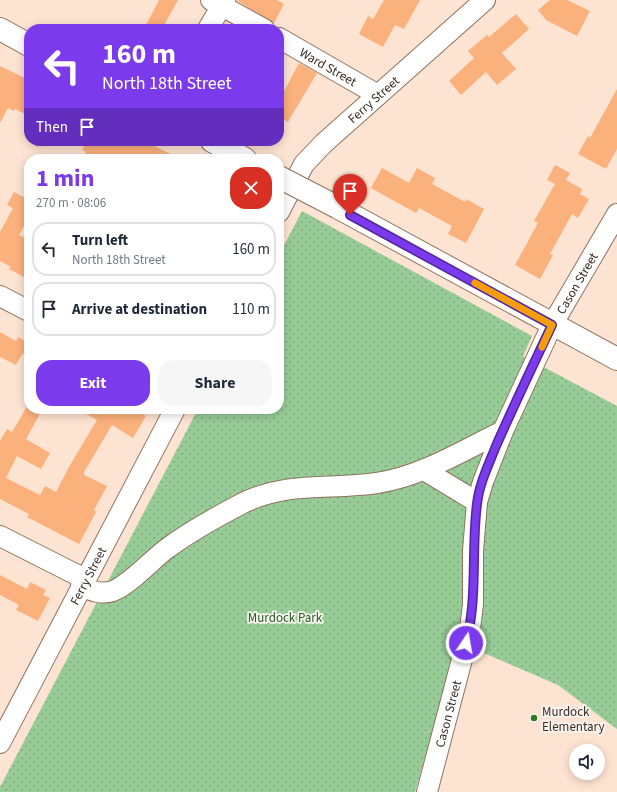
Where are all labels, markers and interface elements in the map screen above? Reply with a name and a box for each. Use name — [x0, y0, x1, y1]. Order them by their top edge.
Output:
text: 160 m — [102, 34, 176, 74]
icon: left — [36, 40, 88, 92]
street label: Ward Street — [296, 44, 360, 91]
text: North 18th Street — [102, 71, 232, 96]
street label: Ferry Street — [344, 72, 404, 128]
icon: arrive — [76, 116, 98, 138]
text: Then — [36, 117, 68, 138]
text: 1 min — [36, 161, 94, 196]
button: close — [230, 167, 272, 209]
pin — [333, 174, 367, 215]
icon: arrive — [339, 180, 361, 202]
text: 270 m · 08:06 — [36, 194, 106, 212]
text: Turn left — [72, 230, 128, 251]
icon: left — [38, 238, 60, 260]
text: 160 m — [232, 239, 270, 260]
street label: Cason Street — [552, 249, 603, 318]
text: North 18th Street — [72, 251, 166, 269]
icon: arrive — [38, 298, 60, 320]
text: Arrive at destination — [72, 299, 207, 320]
text: 110 m — [232, 299, 270, 320]
button: Exit — [36, 360, 150, 406]
button: Share — [158, 360, 272, 406]
street label: Ferry Street — [66, 543, 112, 608]
park label: Murdock Park — [248, 609, 323, 627]
position arrow — [445, 622, 487, 664]
street label: Cason Street — [431, 678, 466, 750]
place label: Murdock Elementary — [542, 703, 605, 736]
marker: Murdock Elementary — [529, 713, 539, 723]
map controls — [569, 744, 605, 780]
button: sound — [569, 744, 605, 780]

